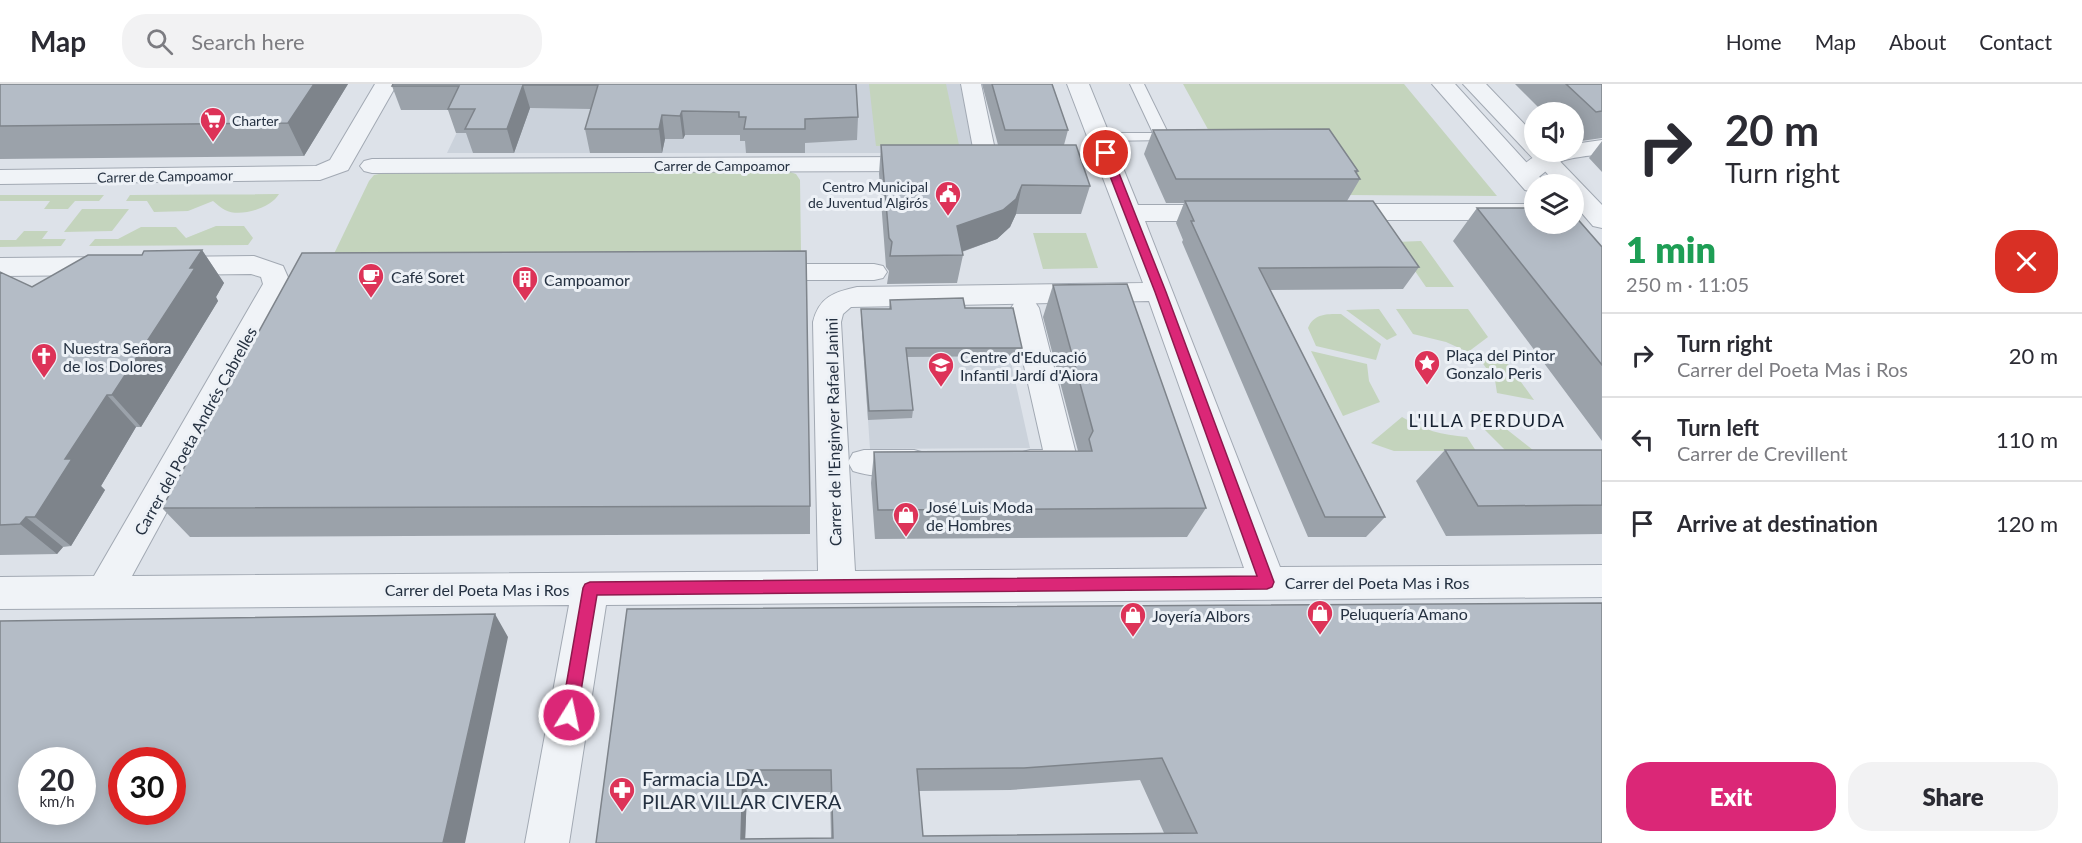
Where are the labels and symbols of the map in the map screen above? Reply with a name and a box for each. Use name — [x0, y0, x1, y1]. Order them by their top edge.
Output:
supermarket icon: Charter — [198, 105, 228, 143]
place label: Charter — [232, 112, 279, 129]
pin — [1080, 127, 1131, 178]
street label: Carrer de Campoamor — [654, 157, 790, 174]
street label: Carrer de Campoamor — [97, 166, 233, 186]
place label: Centro Municipal de Juventud Algirós — [808, 178, 928, 211]
public building icon: Centro Municipal de Juventud Algirós — [933, 179, 963, 217]
cafe icon: Café Soret — [356, 261, 386, 299]
building icon: Campoamor — [510, 264, 540, 302]
place label: Café Soret — [391, 267, 465, 286]
place label: Campoamor — [544, 270, 630, 289]
street label: Carrer de l'Enginyer Rafael Janini — [822, 318, 844, 546]
street label: Carrer del Poeta Andrés Cabrelles — [130, 323, 260, 539]
place label: Nuestra Señora de los Dolores — [63, 338, 172, 375]
church icon: Nuestra Señora de los Dolores — [29, 341, 59, 379]
place label: Plaça del Pintor Gonzalo Peris — [1446, 345, 1555, 382]
place label: Centre d'Educació Infantil Jardí d'Aiora — [960, 347, 1098, 384]
place icon: Plaça del Pintor Gonzalo Peris — [1412, 348, 1442, 386]
school or university icon: Centre d'Educació Infantil Jardí d'Aiora — [926, 350, 956, 388]
district label: L'ILLA PERDUDA — [1409, 409, 1565, 431]
place label: José Luis Moda de Hombres — [926, 497, 1033, 534]
shop icon: José Luis Moda de Hombres — [891, 500, 921, 538]
street label: Carrer del Poeta Mas i Ros — [1285, 573, 1469, 592]
street label: Carrer del Poeta Mas i Ros — [385, 580, 569, 599]
shop icon: Peluquería Amano — [1305, 598, 1335, 636]
shop icon: Joyería Albors — [1118, 600, 1148, 638]
place label: Peluquería Amano — [1340, 604, 1468, 623]
place label: Joyería Albors — [1152, 606, 1250, 625]
position arrow — [537, 683, 601, 747]
speed limit sign: 30 — [108, 747, 186, 825]
place label: Farmacia LDA. PILAR VILLAR CIVERA — [642, 766, 842, 813]
pharmacy icon: Farmacia LDA. PILAR VILLAR CIVERA — [607, 775, 637, 813]

